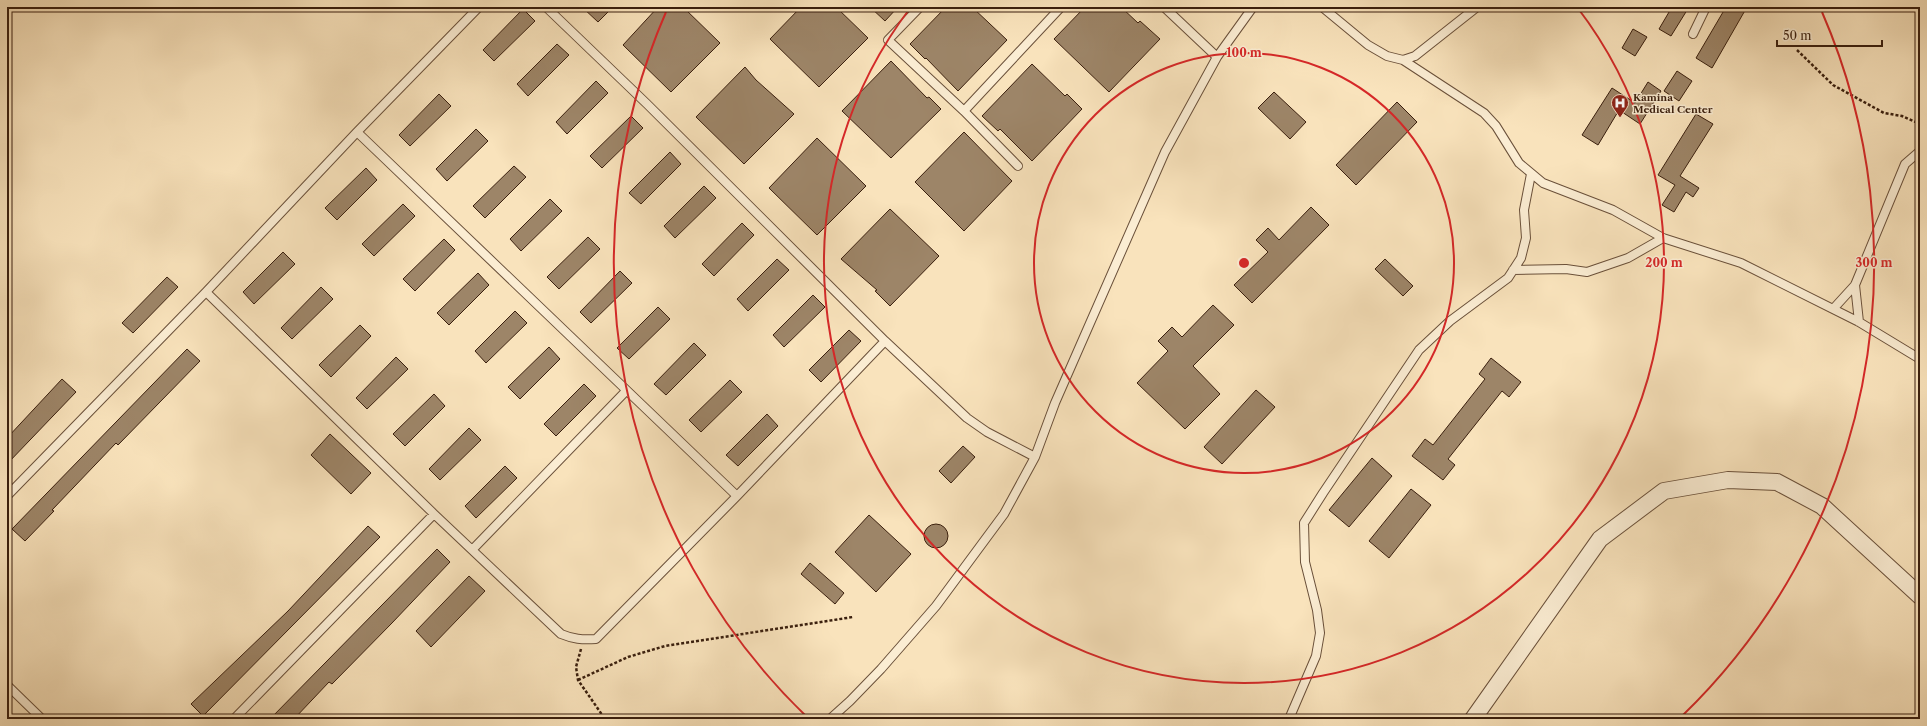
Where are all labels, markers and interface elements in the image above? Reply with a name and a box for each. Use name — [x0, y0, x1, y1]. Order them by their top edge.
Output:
scale bar — [1777, 22, 1882, 48]
text: 50 m — [1783, 28, 1812, 43]
text: 100 m — [1226, 45, 1262, 60]
place label: Kamina Medical Center — [1633, 91, 1713, 116]
hospital icon: Kamina Medical Center — [1610, 93, 1630, 118]
text: 200 m — [1645, 255, 1683, 270]
text: 300 m — [1855, 255, 1893, 270]
centre of rings — [1237, 256, 1251, 270]

